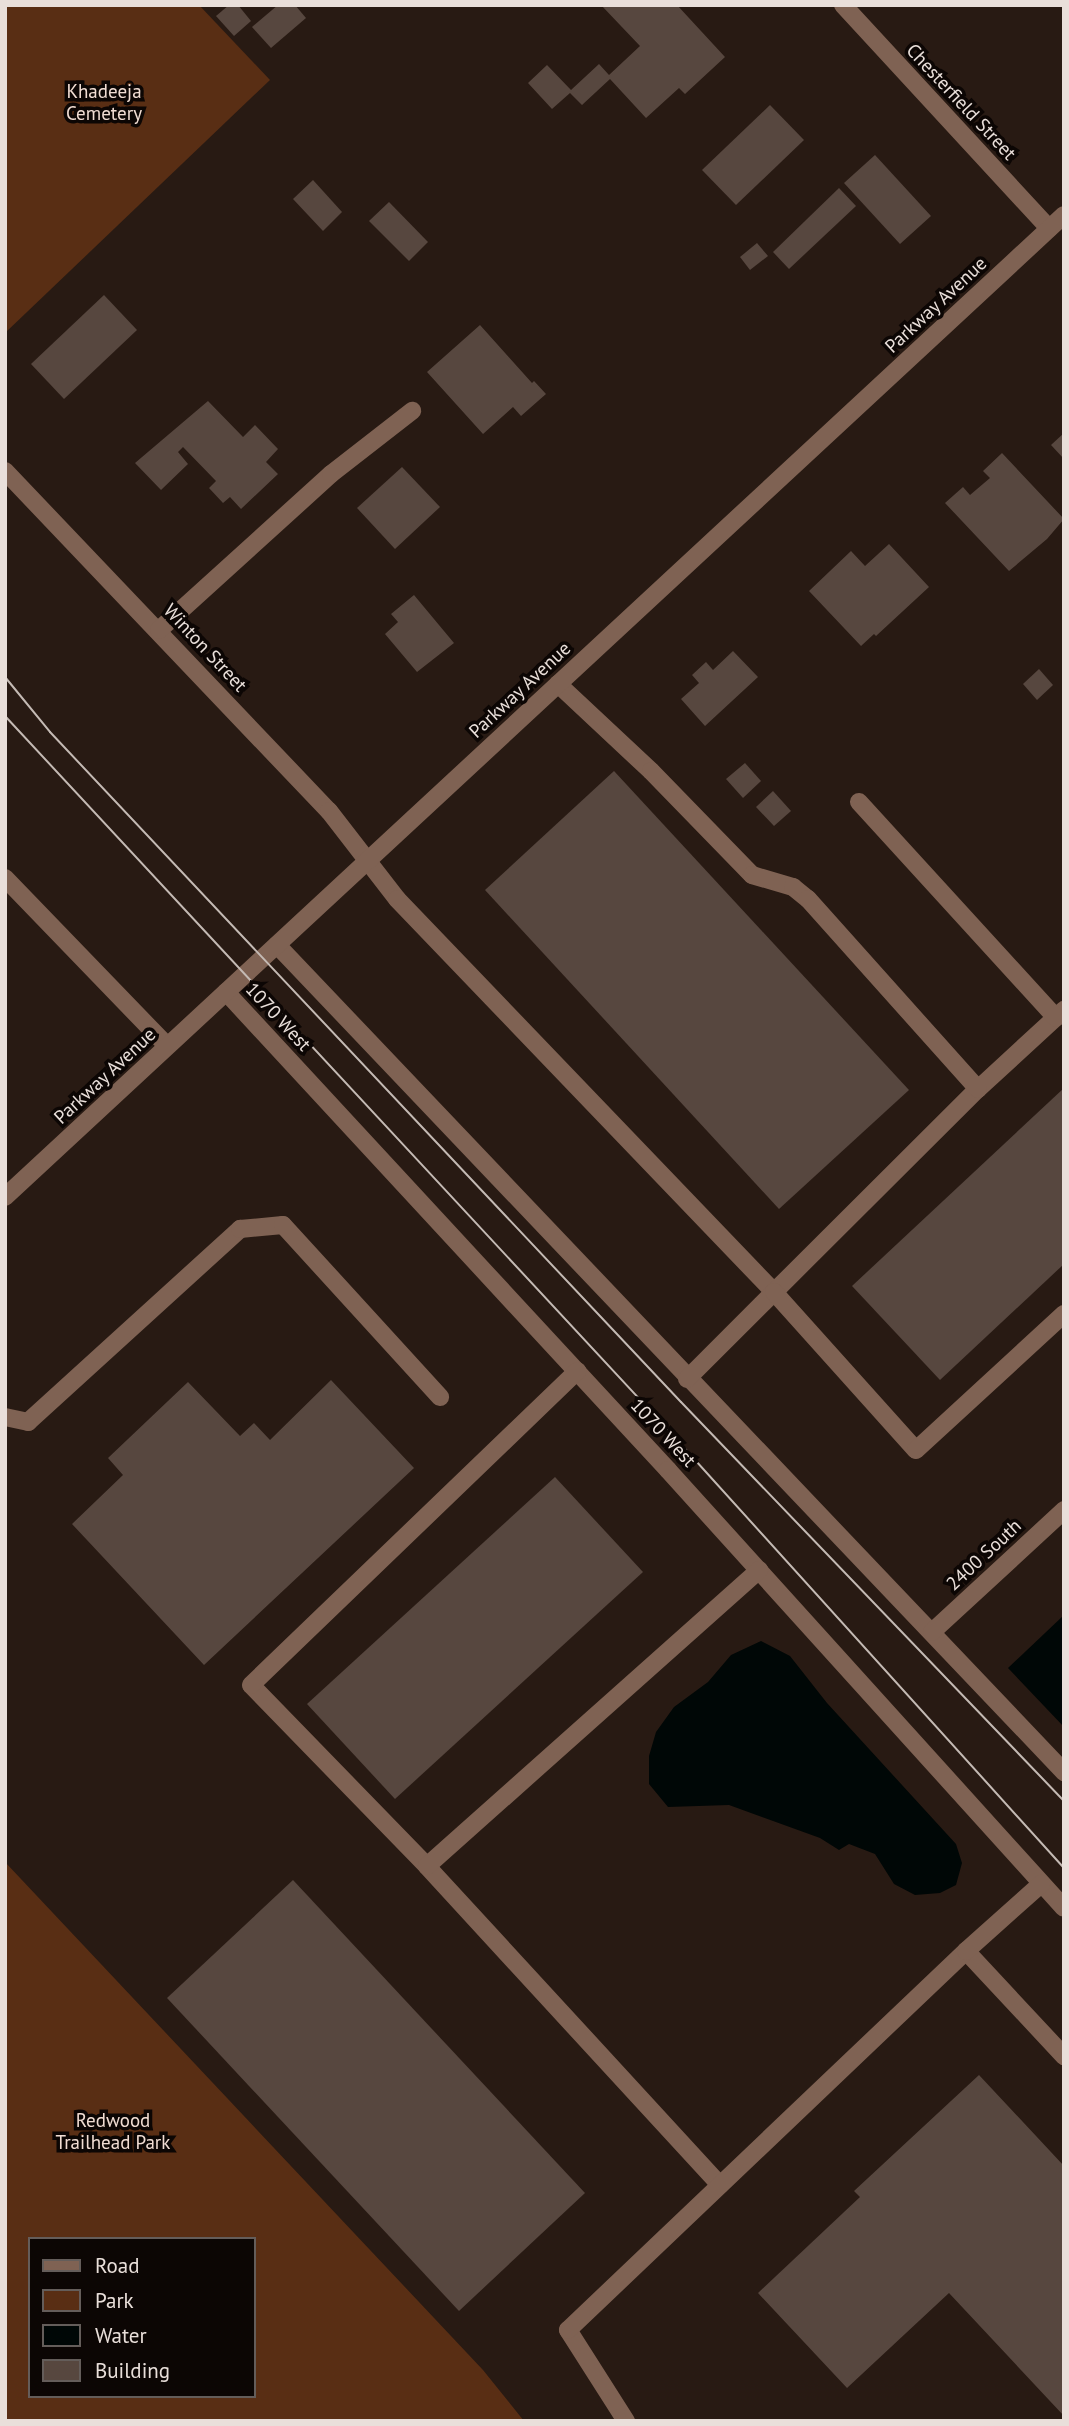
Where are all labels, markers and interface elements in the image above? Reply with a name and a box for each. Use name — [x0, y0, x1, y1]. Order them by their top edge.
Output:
street label: Chesterfield Street — [901, 39, 1021, 165]
park label: Khadeeja Cemetery — [66, 81, 142, 125]
street label: Parkway Avenue — [880, 252, 992, 358]
street label: Winton Street — [159, 599, 251, 697]
street label: Parkway Avenue — [464, 637, 576, 743]
street label: 1070 West — [241, 978, 315, 1056]
street label: Parkway Avenue — [49, 1023, 161, 1129]
street label: 1070 West — [626, 1394, 700, 1472]
street label: 2400 South — [942, 1515, 1026, 1595]
park label: Redwood Trailhead Park — [56, 2110, 170, 2154]
legend — [28, 2237, 256, 2398]
text: Road — [95, 2252, 139, 2279]
text: Park — [95, 2287, 134, 2314]
text: Water — [95, 2322, 147, 2349]
text: Building — [95, 2357, 170, 2384]

